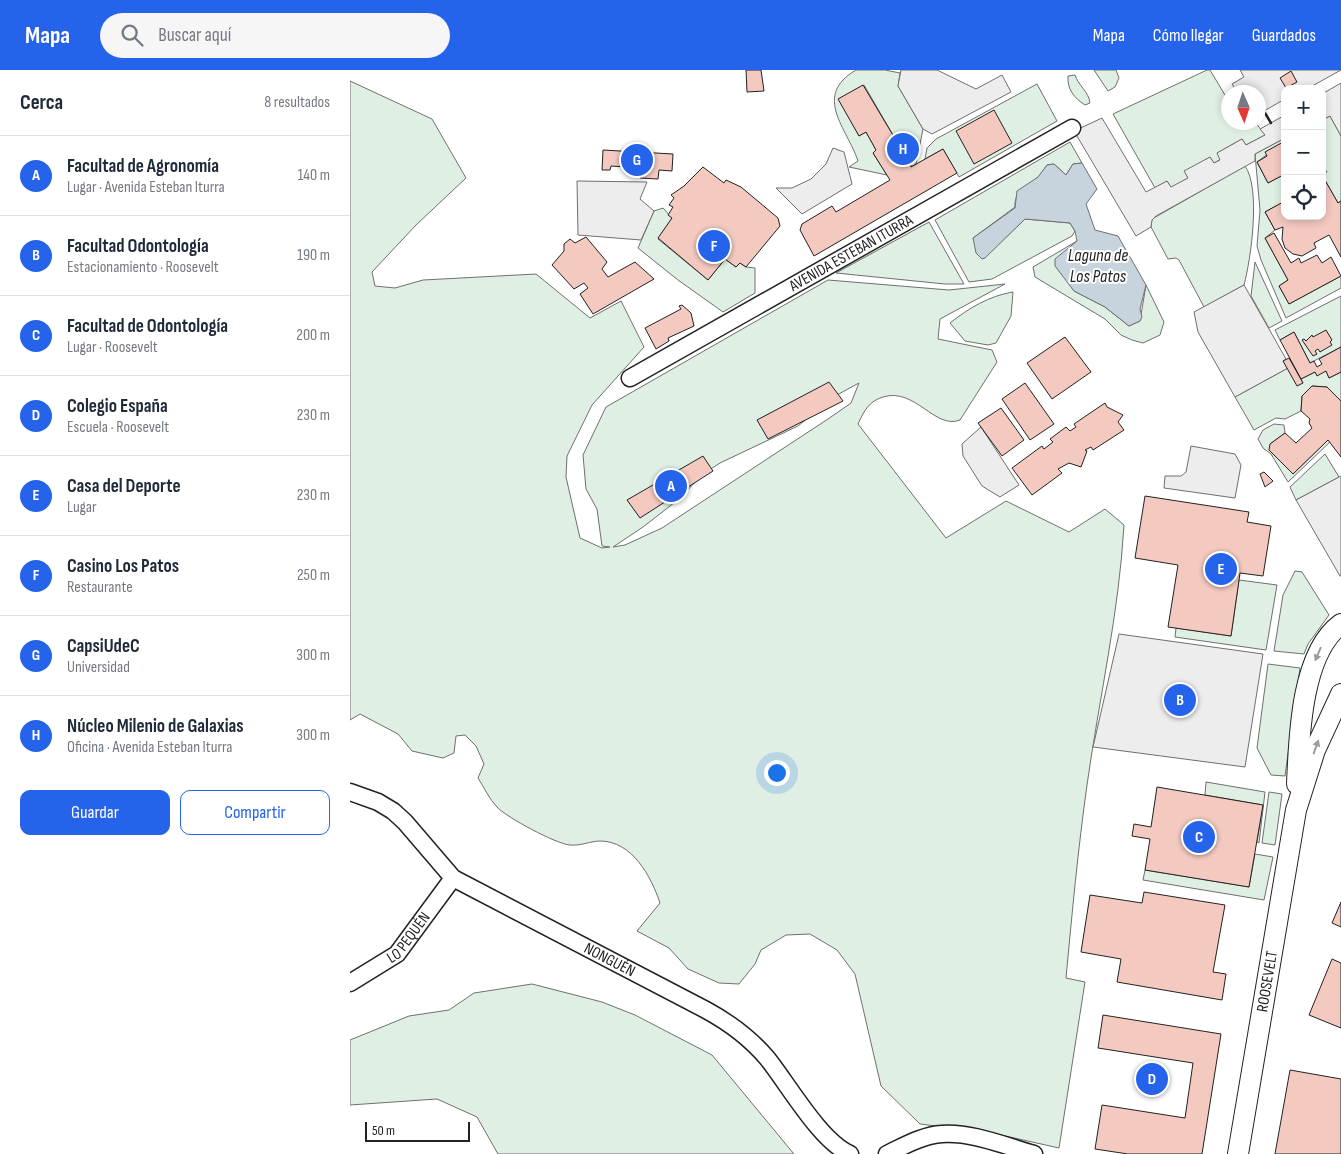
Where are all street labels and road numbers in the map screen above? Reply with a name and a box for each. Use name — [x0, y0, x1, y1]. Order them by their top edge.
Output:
street label: AVENIDA ESTEBAN ITURRA — [785, 210, 916, 296]
street label: LO PEQUÉN — [383, 908, 434, 967]
street label: NONGUÉN — [581, 939, 638, 981]
street label: ROOSEVELT — [1253, 949, 1282, 1013]

